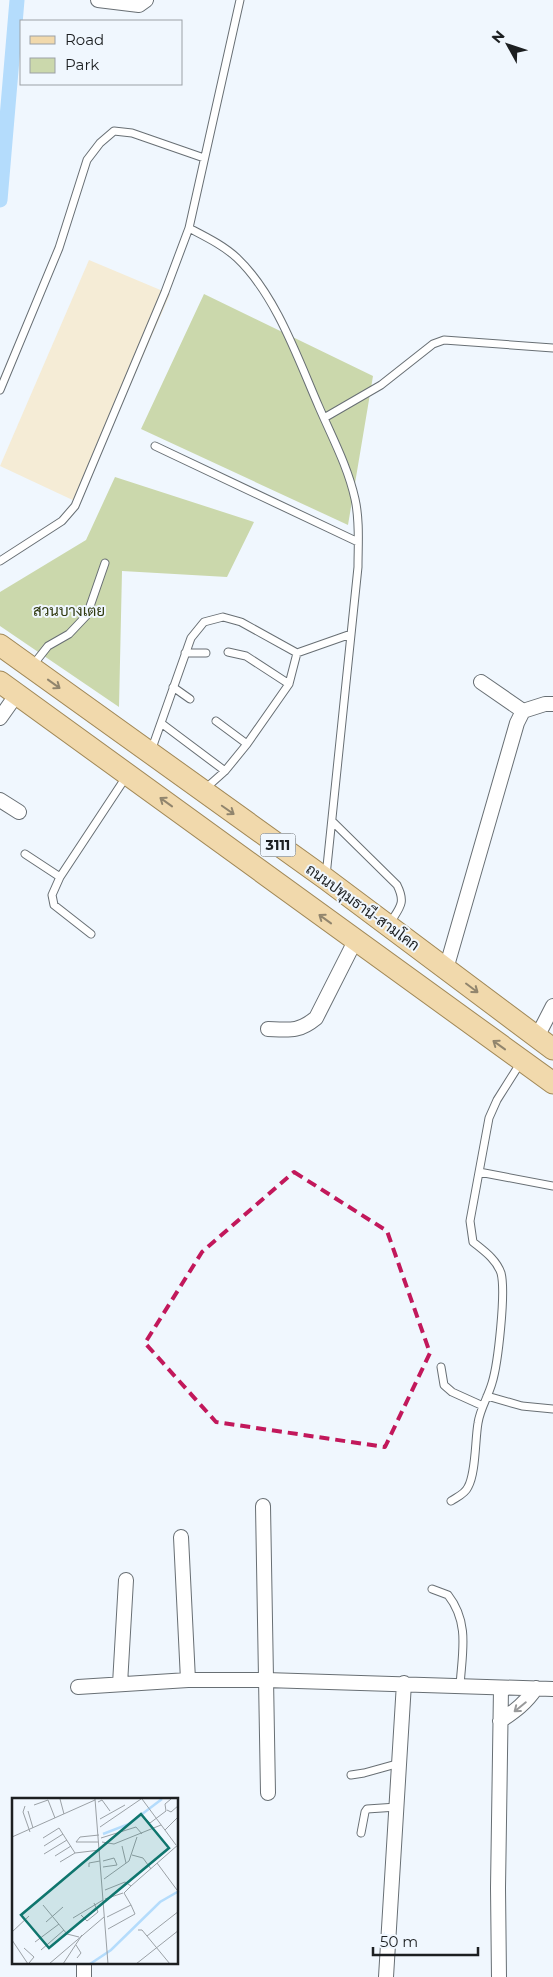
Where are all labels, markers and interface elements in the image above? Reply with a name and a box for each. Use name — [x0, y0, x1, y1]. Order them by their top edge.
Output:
legend — [20, 20, 182, 85]
north arrow — [483, 20, 533, 70]
text: N — [488, 27, 509, 47]
text: Road — [65, 30, 104, 49]
text: Park — [65, 55, 99, 74]
park label: สวนบางเตย — [33, 601, 105, 620]
one-way arrow — [47, 679, 61, 689]
one-way arrow — [159, 797, 173, 807]
one-way arrow — [221, 805, 235, 815]
road number: 3111 — [260, 834, 296, 856]
street label: ถนนปทุมธานี-สามโคก — [301, 859, 424, 956]
one-way arrow — [319, 913, 332, 924]
one-way arrow — [465, 983, 478, 994]
one-way arrow — [492, 1040, 506, 1050]
one-way arrow — [514, 1701, 527, 1712]
inset map — [12, 1798, 179, 1964]
scale bar — [373, 1924, 478, 1956]
text: 50 m — [380, 1932, 418, 1951]

